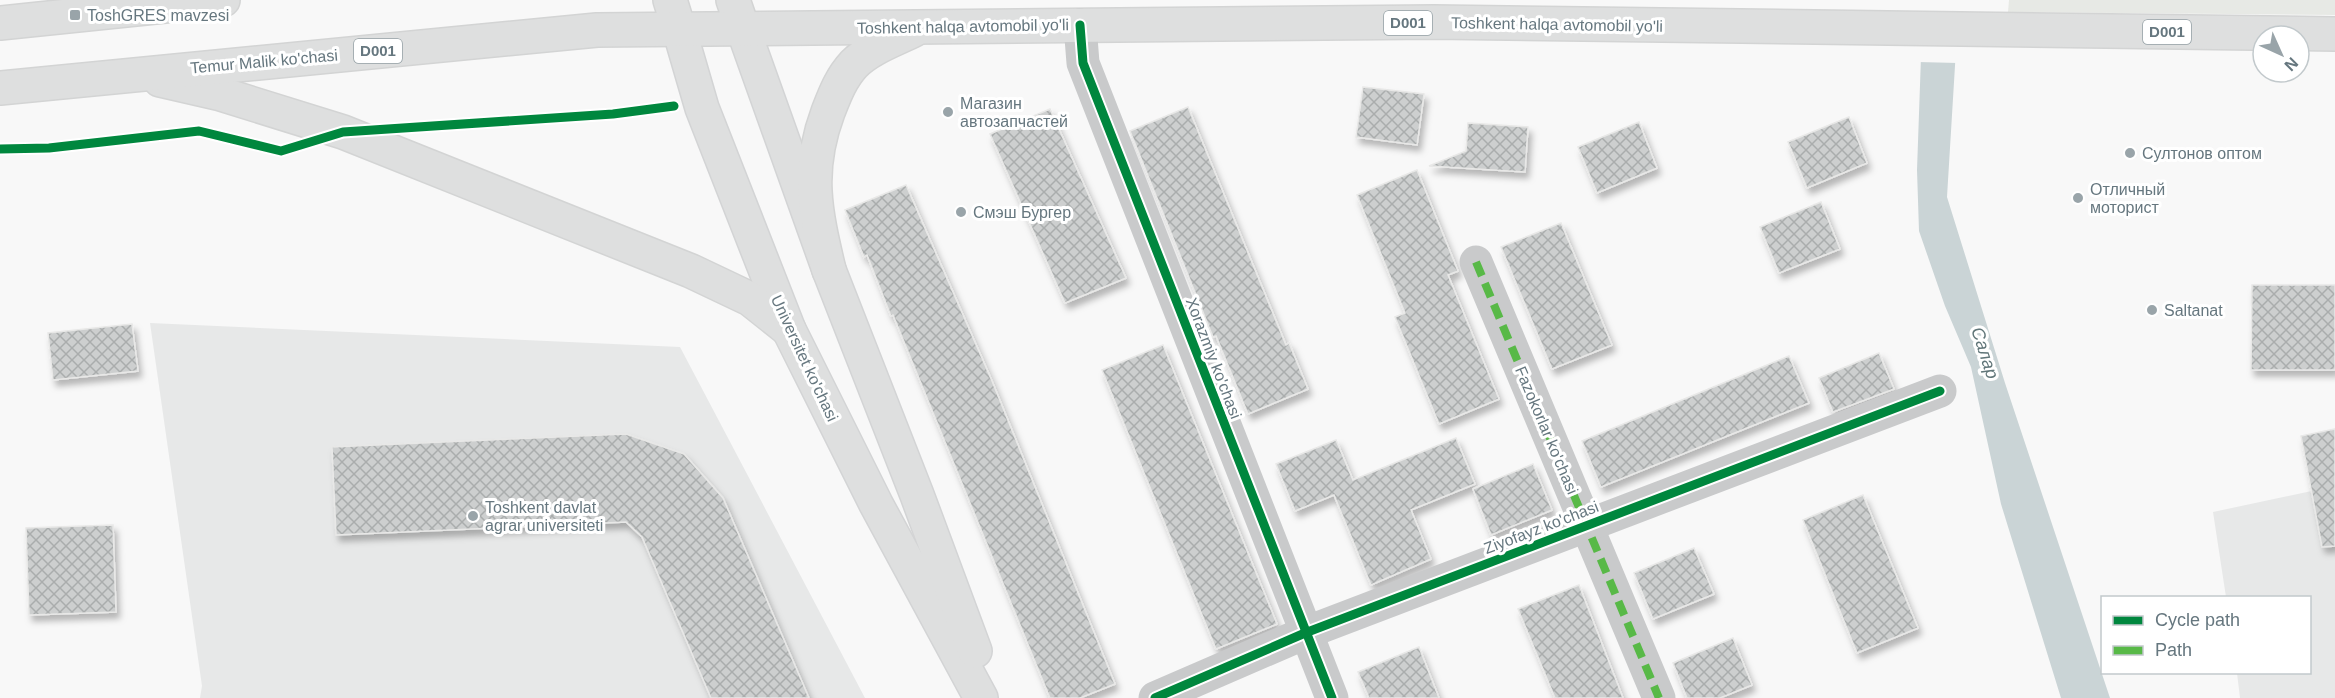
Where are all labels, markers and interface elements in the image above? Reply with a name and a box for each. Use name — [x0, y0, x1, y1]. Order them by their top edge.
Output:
place label: ToshGRES mavzesi — [87, 7, 229, 24]
marker: ToshGRES mavzesi — [68, 8, 82, 22]
road number: D001 — [1384, 11, 1432, 35]
street label: Toshkent halqa avtomobil yo'li — [1451, 14, 1663, 35]
street label: Toshkent halqa avtomobil yo'li — [857, 16, 1069, 37]
road number: D001 — [2143, 20, 2191, 44]
north arrow — [2251, 24, 2311, 84]
road number: D001 — [354, 39, 402, 63]
street label: Temur Malik ko'chasi — [190, 47, 338, 76]
text: N — [2281, 54, 2301, 74]
place label: Магазин автозапчастей — [960, 95, 1068, 130]
marker: Магазин автозапчастей — [941, 105, 955, 119]
place label: Султонов оптом — [2142, 145, 2262, 162]
marker: Султонов оптом — [2123, 146, 2137, 160]
place label: Отличный моторист — [2090, 181, 2165, 216]
marker: Отличный моторист — [2071, 191, 2085, 205]
place label: Смэш Бургер — [973, 204, 1071, 221]
marker: Смэш Бургер — [954, 205, 968, 219]
street label: Universitet ko'chasi — [768, 292, 841, 424]
street label: Xorazmiy ko'chasi — [1183, 295, 1244, 421]
place label: Saltanat — [2164, 302, 2223, 319]
marker: Saltanat — [2145, 303, 2159, 317]
water label: Салар — [1967, 325, 2003, 381]
street label: Fazokorlar ko'chasi — [1512, 364, 1581, 497]
street label: Ziyofayz ko'chasi — [1481, 498, 1601, 557]
place label: Toshkent davlat agrar universiteti — [485, 499, 603, 534]
marker: Toshkent davlat agrar universiteti — [466, 509, 480, 523]
legend — [2101, 596, 2311, 674]
text: Cycle path — [2155, 610, 2240, 630]
text: Path — [2155, 640, 2192, 660]

